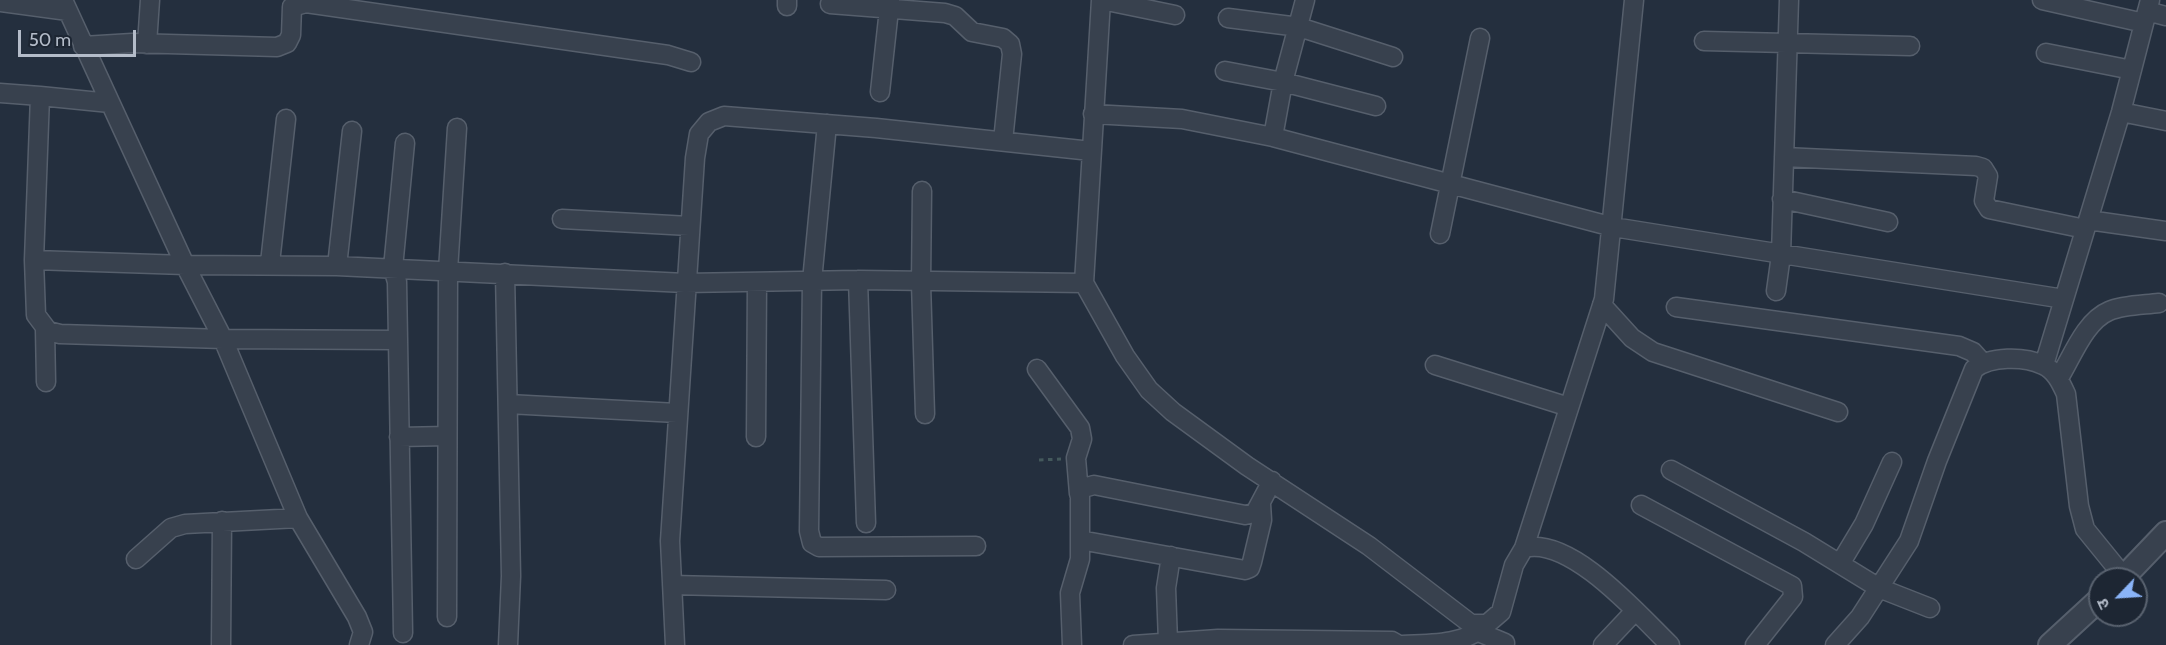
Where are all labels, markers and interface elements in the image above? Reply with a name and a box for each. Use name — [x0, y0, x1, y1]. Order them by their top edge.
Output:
scale bar — [21, 18, 140, 56]
text: 50 m — [29, 29, 71, 51]
north arrow — [2088, 567, 2148, 627]
text: उ — [2092, 596, 2114, 612]

